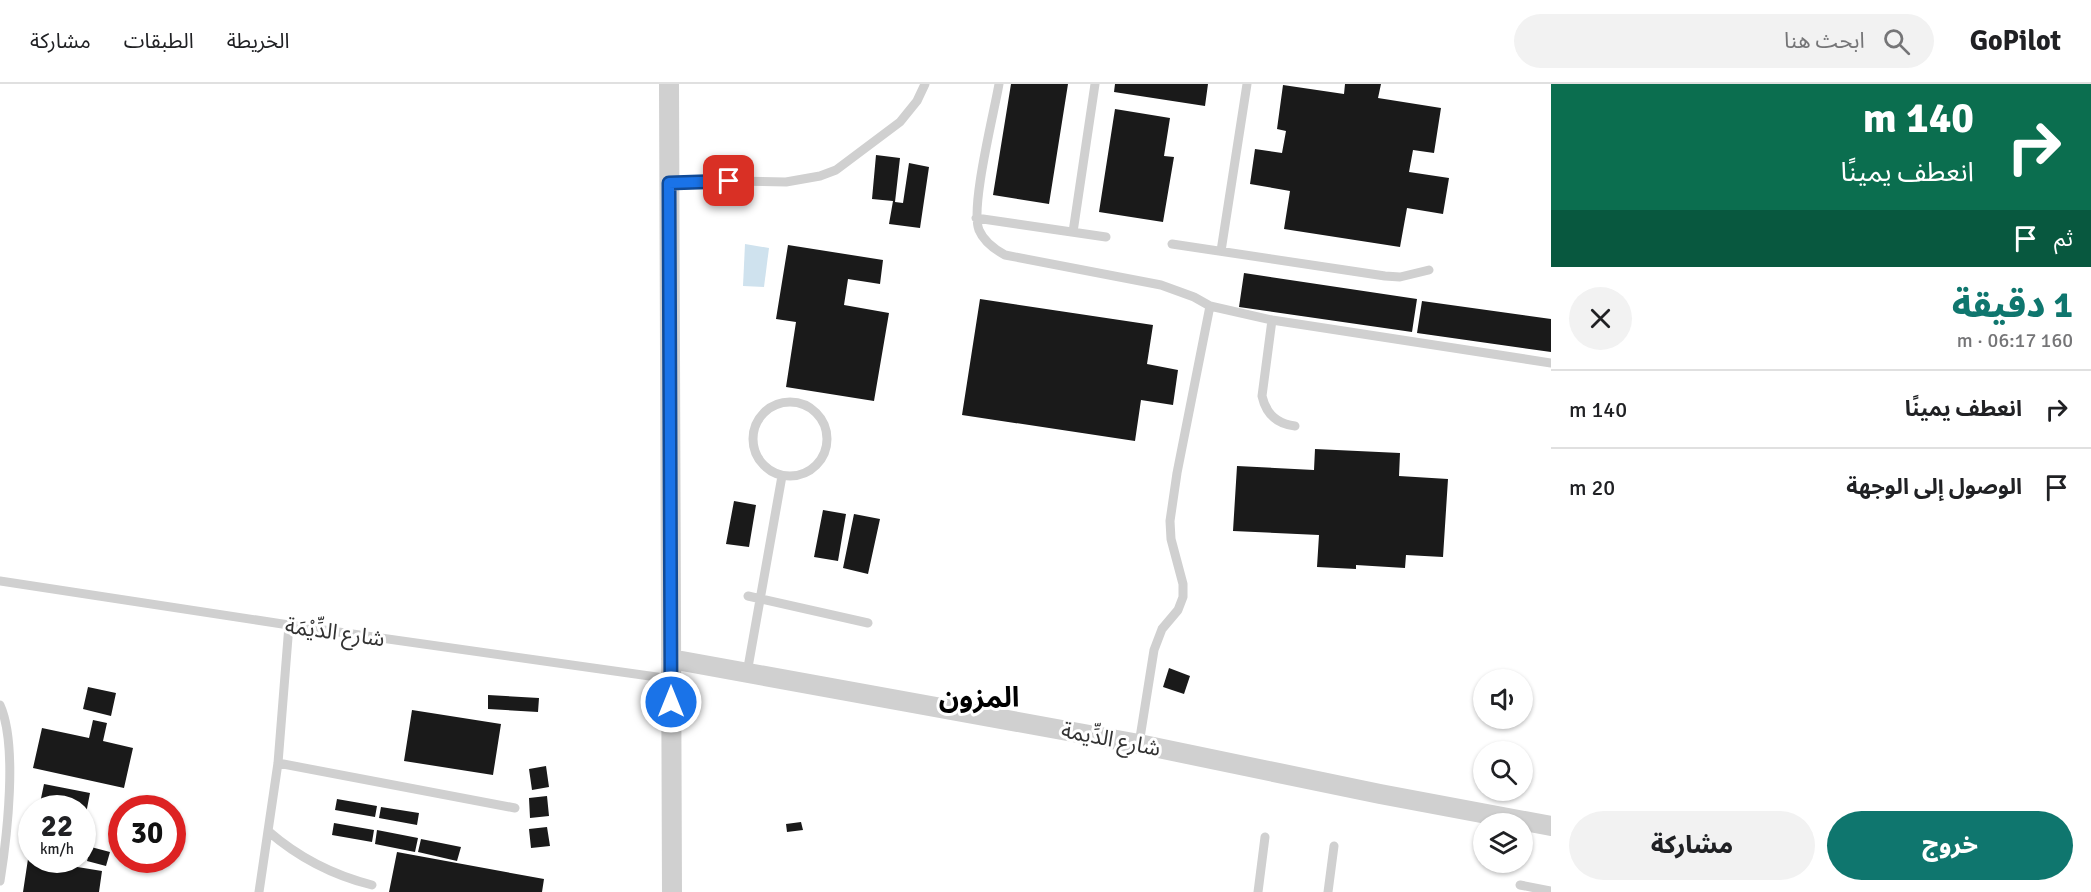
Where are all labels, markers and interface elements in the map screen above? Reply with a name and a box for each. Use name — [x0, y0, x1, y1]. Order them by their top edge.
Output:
search box — [1514, 14, 1934, 68]
text: GoPilot — [1970, 24, 2061, 58]
icon: search — [1880, 25, 1913, 58]
text: ابحث هنا — [1784, 27, 1865, 54]
text: مشاركة — [30, 28, 91, 54]
text: الطبقات — [124, 28, 194, 54]
text: الخريطة — [227, 28, 290, 54]
text: 140 m — [1863, 93, 1974, 144]
icon: right — [1995, 108, 2073, 186]
pin — [703, 155, 754, 206]
text: انعطف يمينًا — [1841, 156, 1974, 189]
icon: arrive — [712, 164, 745, 197]
icon: arrive — [2009, 222, 2042, 255]
text: ثم — [2054, 225, 2073, 252]
text: 1 دقيقة — [1952, 283, 2073, 328]
button: close — [1569, 287, 1632, 350]
text: 160 m · 06:17 — [1957, 328, 2073, 353]
icon: right — [2040, 393, 2073, 426]
text: انعطف يمينًا — [1905, 395, 2022, 422]
text: 140 m — [1569, 396, 1627, 423]
icon: arrive — [2040, 471, 2073, 504]
text: الوصول إلى الوجهة — [1846, 473, 2022, 500]
text: 20 m — [1569, 474, 1615, 501]
street label: شارع الدِّيْمَة — [283, 610, 387, 655]
map controls — [1473, 669, 1533, 873]
button: sound — [1473, 669, 1533, 729]
position arrow — [639, 670, 703, 734]
district label: المزون — [939, 681, 1019, 715]
street label: شارع الدِّيمة — [1059, 715, 1163, 765]
button: search — [1473, 741, 1533, 801]
speed limit sign: 30 — [108, 795, 186, 873]
text: 22 — [41, 808, 73, 845]
button: مشاركة — [1569, 811, 1815, 880]
button: خروج — [1827, 811, 2073, 880]
button: layers — [1473, 813, 1533, 873]
text: km/h — [40, 840, 74, 858]

